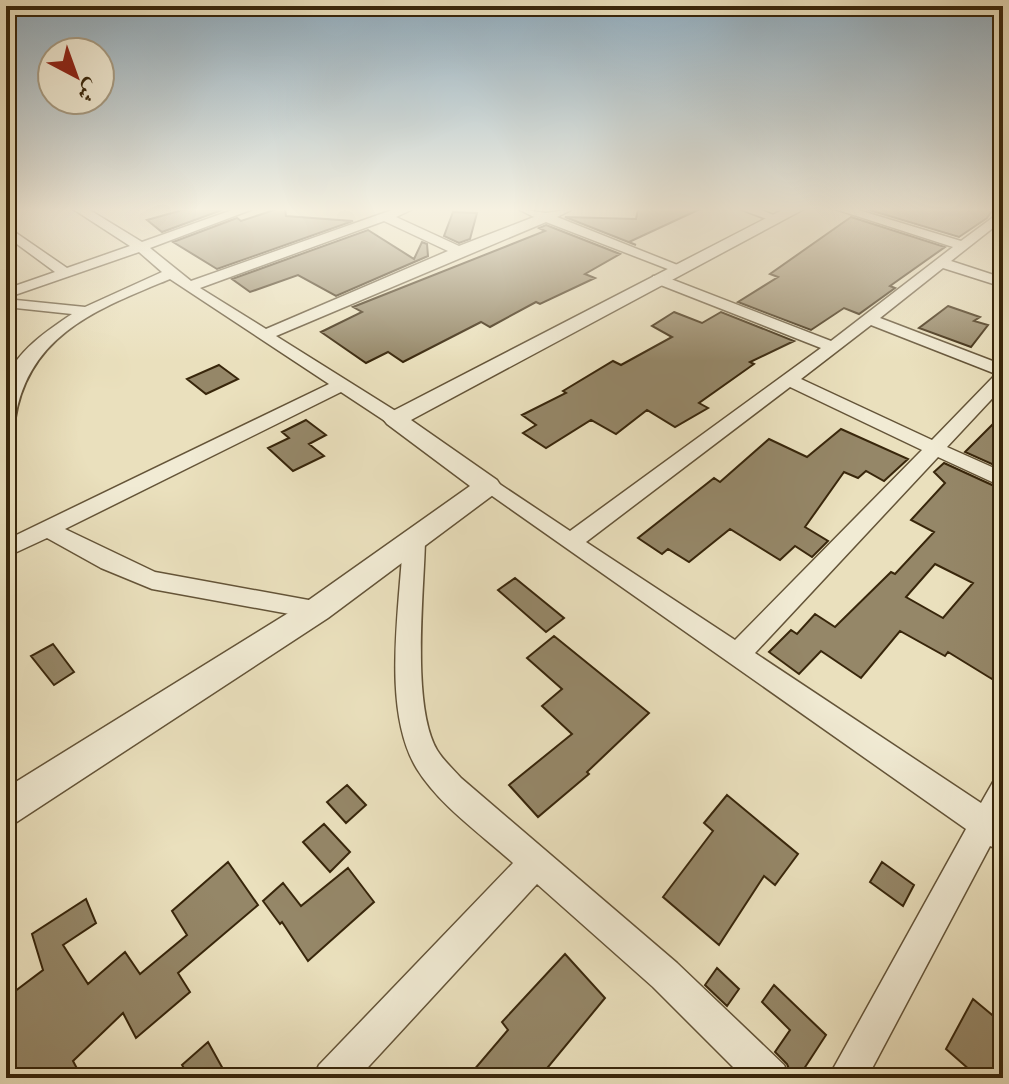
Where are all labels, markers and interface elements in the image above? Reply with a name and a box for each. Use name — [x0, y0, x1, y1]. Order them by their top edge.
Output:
north arrow — [36, 36, 116, 116]
text: ش — [69, 70, 106, 108]

